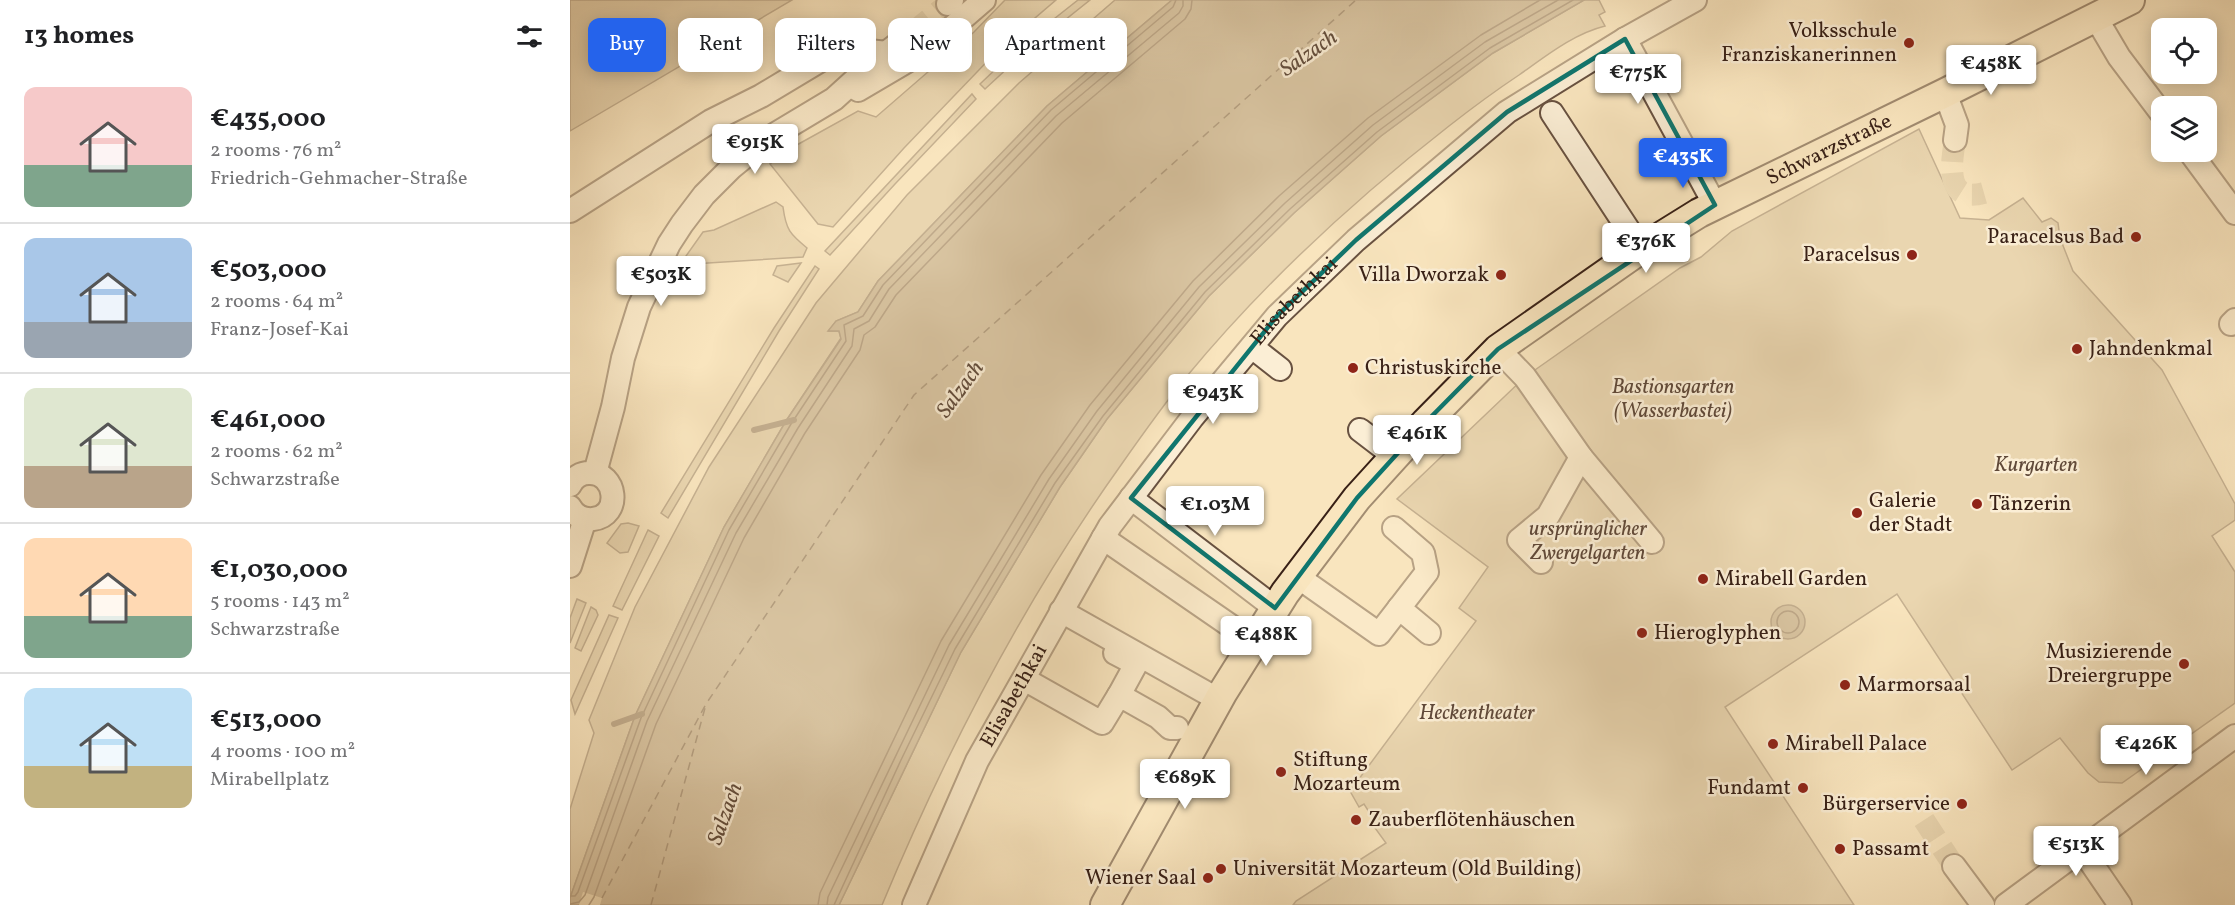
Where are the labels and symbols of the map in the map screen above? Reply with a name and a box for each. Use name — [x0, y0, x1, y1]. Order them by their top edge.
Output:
place label: Volksschule Franziskanerinnen — [1721, 17, 1897, 70]
water label: Salzach — [1274, 23, 1344, 85]
marker: Volksschule Franziskanerinnen — [1902, 36, 1916, 50]
pin: €458K — [1949, 45, 2033, 96]
pin: €775K — [1596, 54, 1680, 105]
street label: Schwarzstraße — [1761, 107, 1897, 193]
pin: €915K — [713, 124, 797, 175]
pin: €435K — [1641, 138, 1725, 189]
pin: €376K — [1604, 223, 1688, 274]
place label: Paracelsus Bad — [1987, 223, 2124, 252]
marker: Paracelsus Bad — [2129, 230, 2143, 244]
place label: Paracelsus — [1803, 241, 1900, 270]
marker: Paracelsus — [1905, 248, 1919, 262]
street label: Elisabethkai — [1244, 250, 1344, 352]
pin: €503K — [619, 256, 703, 307]
place label: Villa Dworzak — [1358, 261, 1490, 290]
marker: Villa Dworzak — [1494, 268, 1508, 282]
place label: Jahndenkmal — [2089, 335, 2213, 364]
marker: Jahndenkmal — [2070, 342, 2084, 356]
place label: Christuskirche — [1365, 354, 1501, 383]
water label: Salzach — [930, 355, 992, 425]
marker: Christuskirche — [1346, 361, 1360, 375]
park label: Bastionsgarten (Wasserbastei) — [1612, 373, 1734, 426]
pin: €943K — [1171, 374, 1255, 425]
pin: €461K — [1375, 415, 1459, 466]
park label: Kurgarten — [1994, 451, 2078, 480]
pin: €1.03M — [1166, 486, 1264, 537]
place label: Galerie der Stadt — [1869, 487, 1952, 540]
place label: Tänzerin — [1989, 490, 2071, 519]
marker: Tänzerin — [1970, 497, 1984, 511]
marker: Galerie der Stadt — [1850, 506, 1864, 520]
park label: ursprünglicher Zwergelgarten — [1529, 515, 1647, 568]
place label: Mirabell Garden — [1715, 565, 1867, 594]
marker: Mirabell Garden — [1696, 572, 1710, 586]
pin: €488K — [1224, 616, 1308, 667]
place label: Hieroglyphen — [1654, 619, 1781, 648]
marker: Hieroglyphen — [1635, 626, 1649, 640]
place label: Musizierende Dreiergruppe — [2046, 638, 2172, 691]
street label: Elisabethkai — [973, 639, 1055, 753]
marker: Musizierende Dreiergruppe — [2177, 657, 2191, 671]
place label: Marmorsaal — [1857, 671, 1971, 700]
marker: Marmorsaal — [1838, 678, 1852, 692]
park label: Heckentheater — [1419, 699, 1535, 728]
pin: €426K — [2104, 725, 2188, 776]
place label: Mirabell Palace — [1785, 730, 1927, 759]
marker: Mirabell Palace — [1766, 737, 1780, 751]
place label: Stiftung Mozarteum — [1293, 746, 1401, 799]
pin: €689K — [1143, 759, 1227, 810]
marker: Stiftung Mozarteum — [1274, 765, 1288, 779]
place label: Fundamt — [1707, 774, 1791, 803]
water label: Salzach — [701, 779, 752, 849]
marker: Fundamt — [1796, 781, 1810, 795]
place label: Bürgerservice — [1822, 790, 1950, 819]
marker: Bürgerservice — [1955, 797, 1969, 811]
place label: Zauberflötenhäuschen — [1368, 806, 1575, 835]
marker: Zauberflötenhäuschen — [1349, 813, 1363, 827]
pin: €513K — [2034, 826, 2118, 877]
place label: Passamt — [1852, 835, 1929, 864]
marker: Passamt — [1833, 842, 1847, 856]
place label: Universität Mozarteum (Old Building) — [1233, 855, 1581, 884]
marker: Universität Mozarteum (Old Building) — [1214, 862, 1228, 876]
place label: Wiener Saal — [1085, 864, 1196, 893]
marker: Wiener Saal — [1201, 871, 1215, 885]

